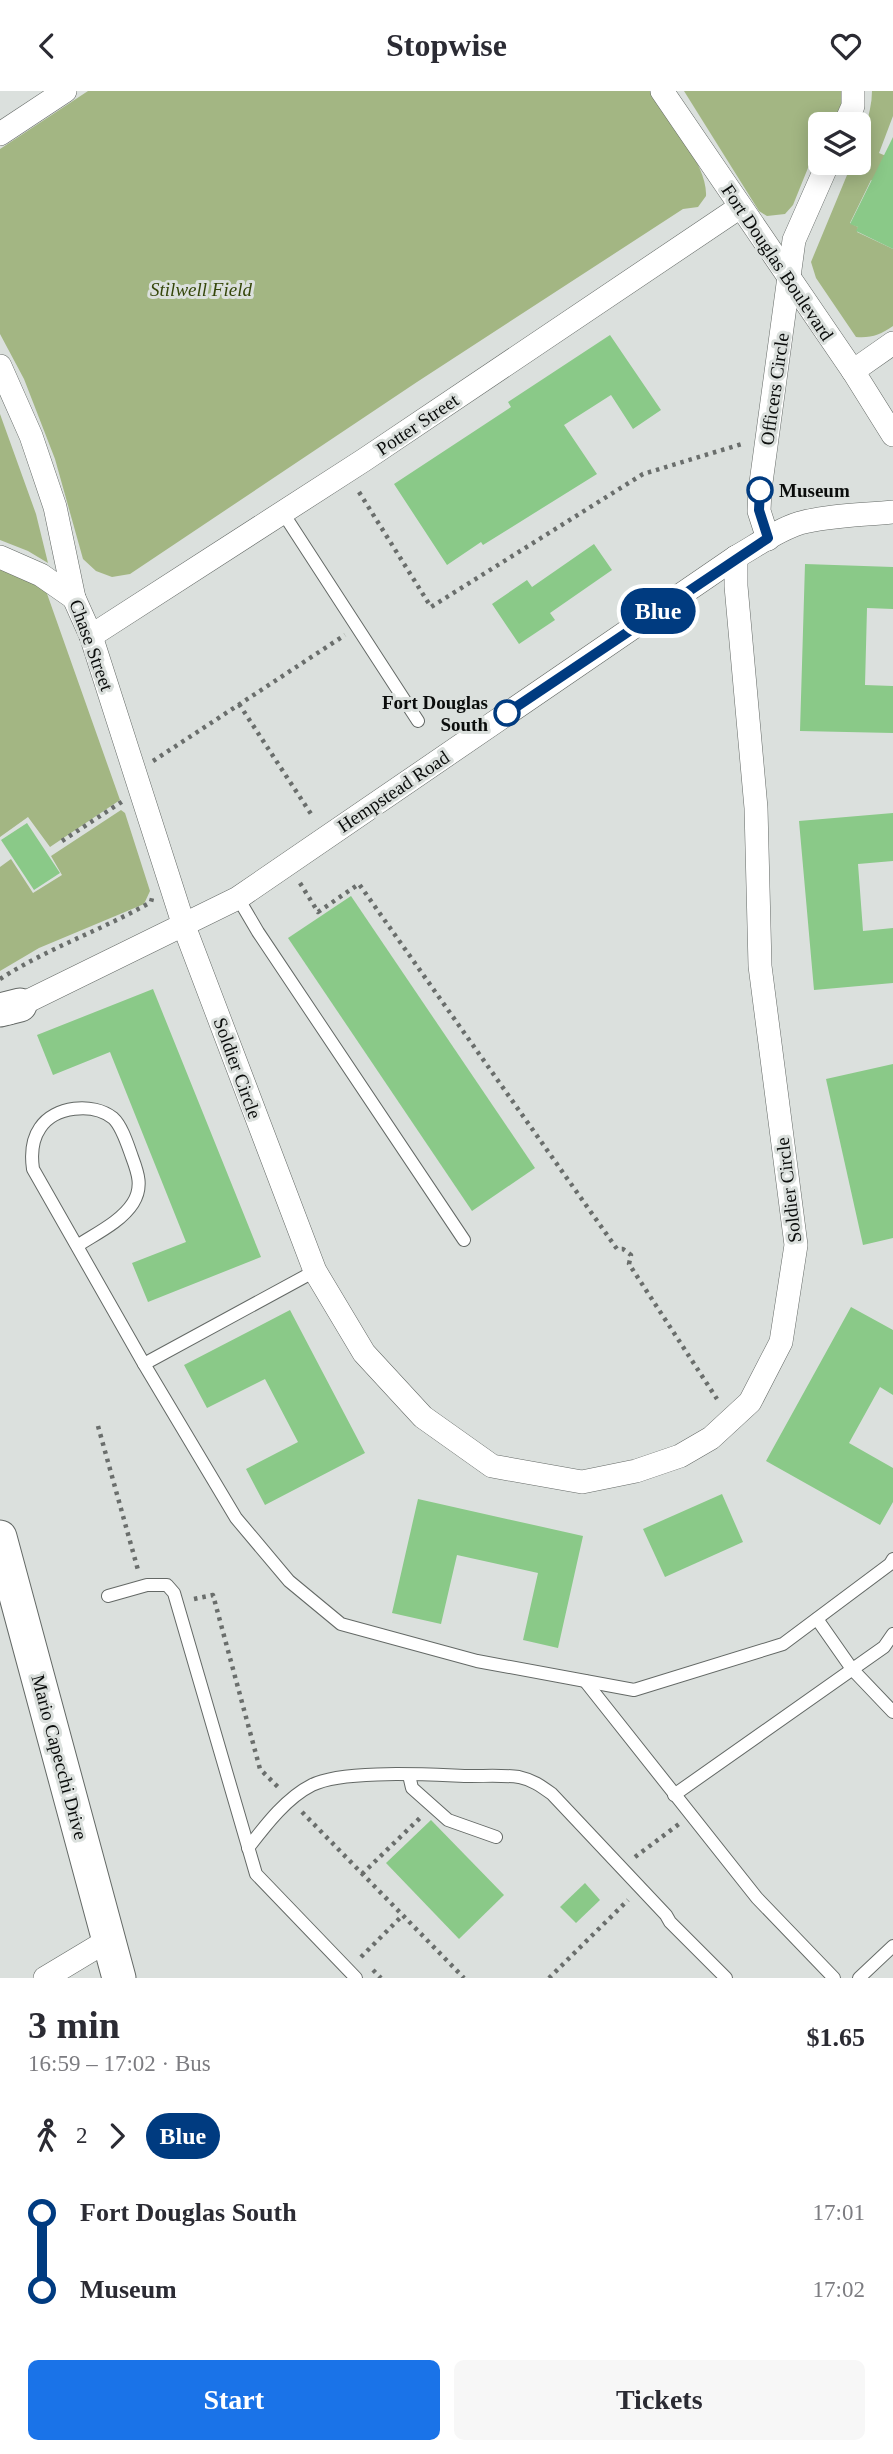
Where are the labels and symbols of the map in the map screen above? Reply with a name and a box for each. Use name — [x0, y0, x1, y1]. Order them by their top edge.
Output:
street label: Fort Douglas Boulevard — [718, 180, 838, 345]
park label: Stilwell Field — [150, 279, 252, 300]
street label: Officers Circle — [756, 332, 793, 447]
street label: Potter Street — [372, 389, 463, 460]
marker: Museum — [747, 477, 773, 503]
place label: Museum — [779, 480, 850, 501]
line badge: Blue — [609, 588, 707, 634]
street label: Chase Street — [65, 597, 118, 694]
place label: Fort Douglas South — [382, 692, 488, 735]
marker: Fort Douglas South — [494, 700, 520, 726]
street label: Hempstead Road — [333, 746, 454, 837]
street label: Soldier Circle — [210, 1015, 266, 1122]
street label: Soldier Circle — [772, 1136, 805, 1244]
street label: Mario Capecchi Drive — [27, 1672, 92, 1842]

